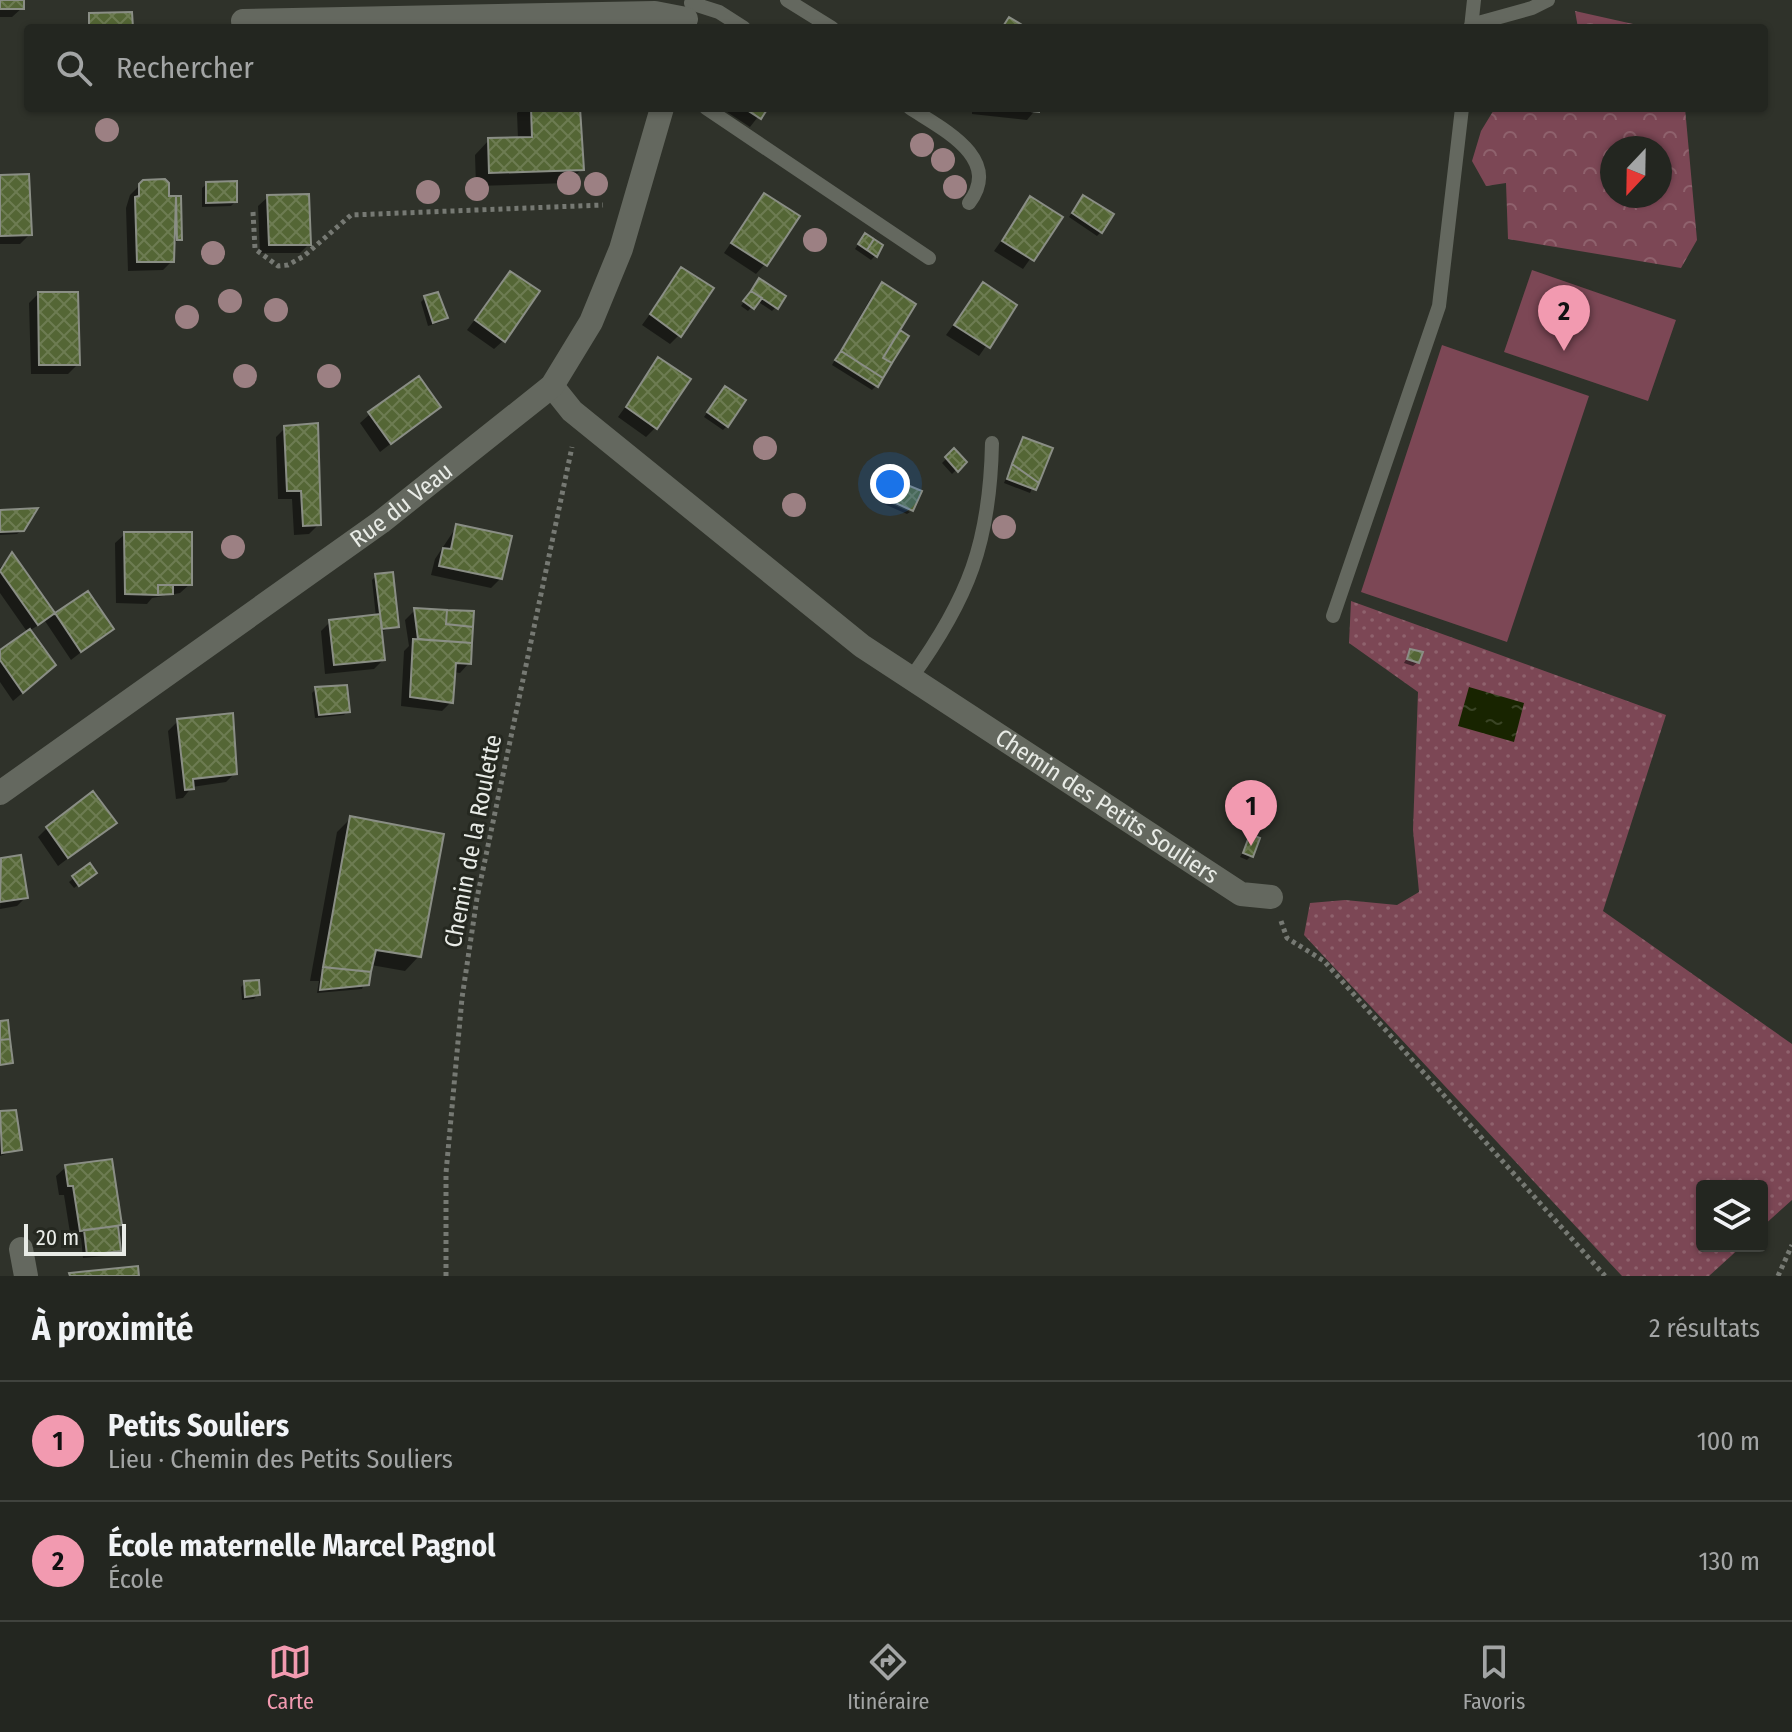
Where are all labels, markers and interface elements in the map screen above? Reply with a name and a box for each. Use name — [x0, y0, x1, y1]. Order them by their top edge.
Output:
search box — [24, 24, 1768, 112]
icon: search — [52, 46, 96, 90]
text: Rechercher — [116, 50, 254, 86]
north arrow — [1600, 136, 1672, 208]
pin: 2 — [1538, 285, 1590, 351]
street label: Rue du Veau — [345, 457, 458, 553]
your location — [870, 464, 910, 504]
street label: Chemin des Petits Souliers — [990, 723, 1224, 889]
street label: Chemin de la Roulette — [439, 732, 507, 950]
pin: 1 — [1225, 780, 1277, 846]
map controls — [1696, 1180, 1768, 1252]
button: layers — [1696, 1180, 1768, 1252]
scale bar — [24, 1220, 126, 1256]
text: 20 m — [36, 1224, 79, 1251]
text: À proximité — [32, 1308, 193, 1349]
text: 2 résultats — [1649, 1313, 1760, 1344]
text: Petits Souliers — [108, 1408, 289, 1444]
text: 1 — [53, 1426, 64, 1457]
text: 100 m — [1697, 1426, 1760, 1457]
text: Lieu · Chemin des Petits Souliers — [108, 1444, 453, 1475]
text: École maternelle Marcel Pagnol — [108, 1528, 495, 1564]
text: 2 — [52, 1546, 64, 1577]
text: 130 m — [1698, 1546, 1760, 1577]
text: École — [108, 1564, 164, 1595]
tab: Carte — [267, 1640, 314, 1715]
tab: Itinéraire — [847, 1640, 929, 1715]
tab: Favoris — [1463, 1640, 1525, 1715]

